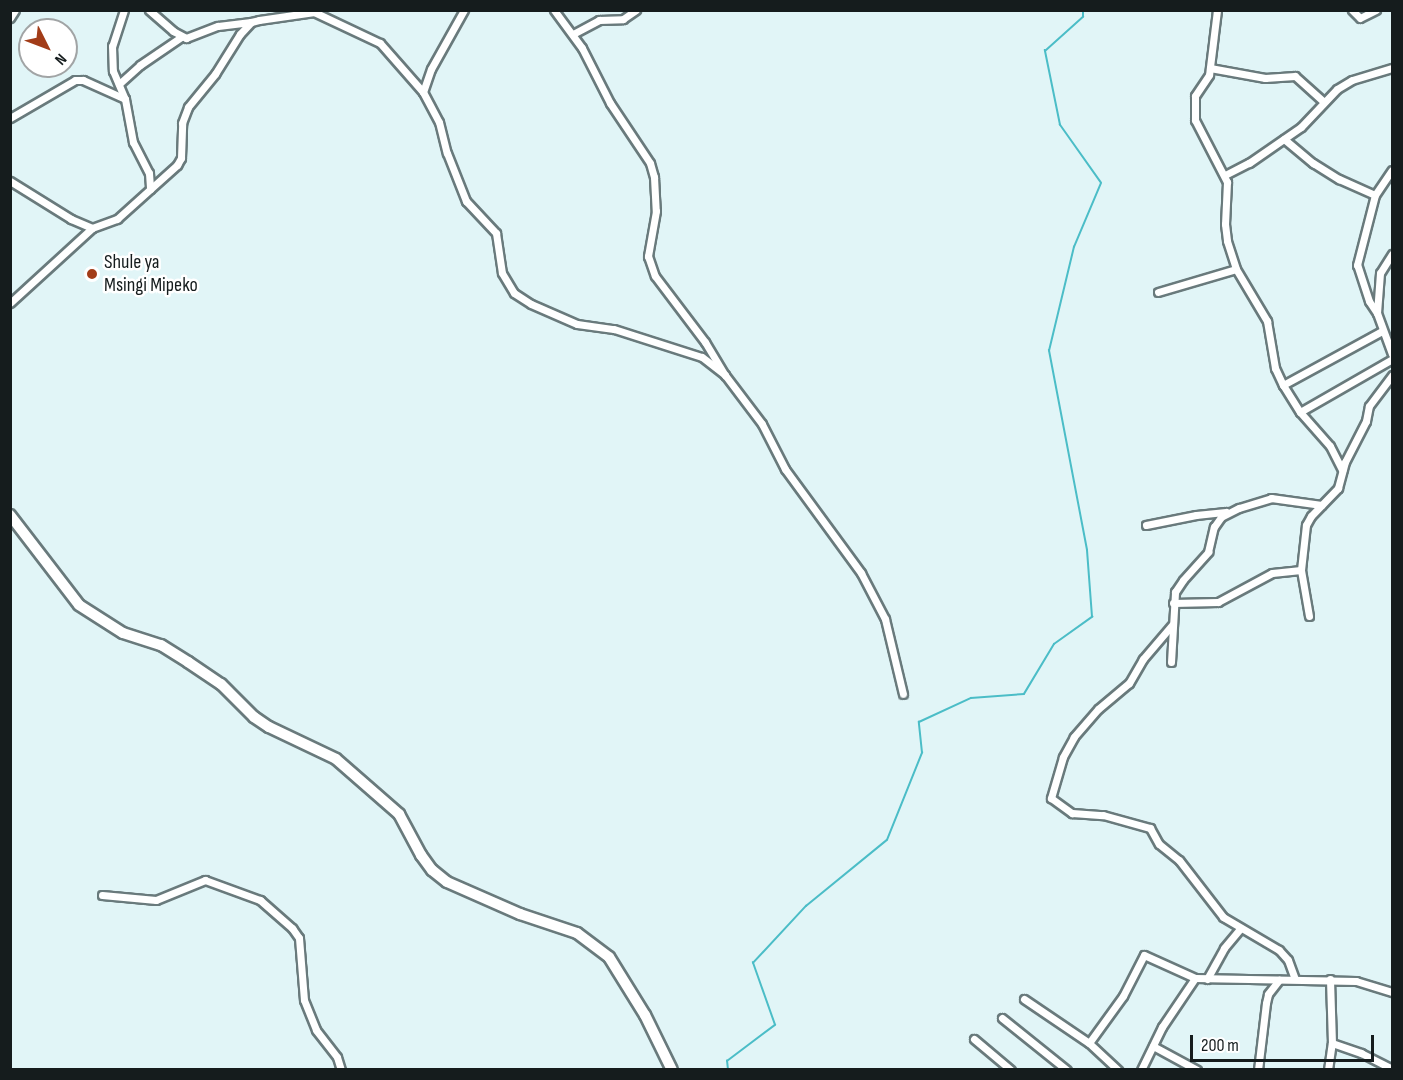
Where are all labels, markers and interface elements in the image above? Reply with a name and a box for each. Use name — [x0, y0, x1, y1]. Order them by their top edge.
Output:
north arrow — [18, 18, 78, 78]
text: N — [50, 50, 70, 69]
place label: Shule ya Msingi Mipeko — [104, 250, 198, 297]
marker: Shule ya Msingi Mipeko — [85, 267, 99, 281]
scale bar — [1193, 1023, 1378, 1061]
text: 200 m — [1201, 1035, 1239, 1056]

